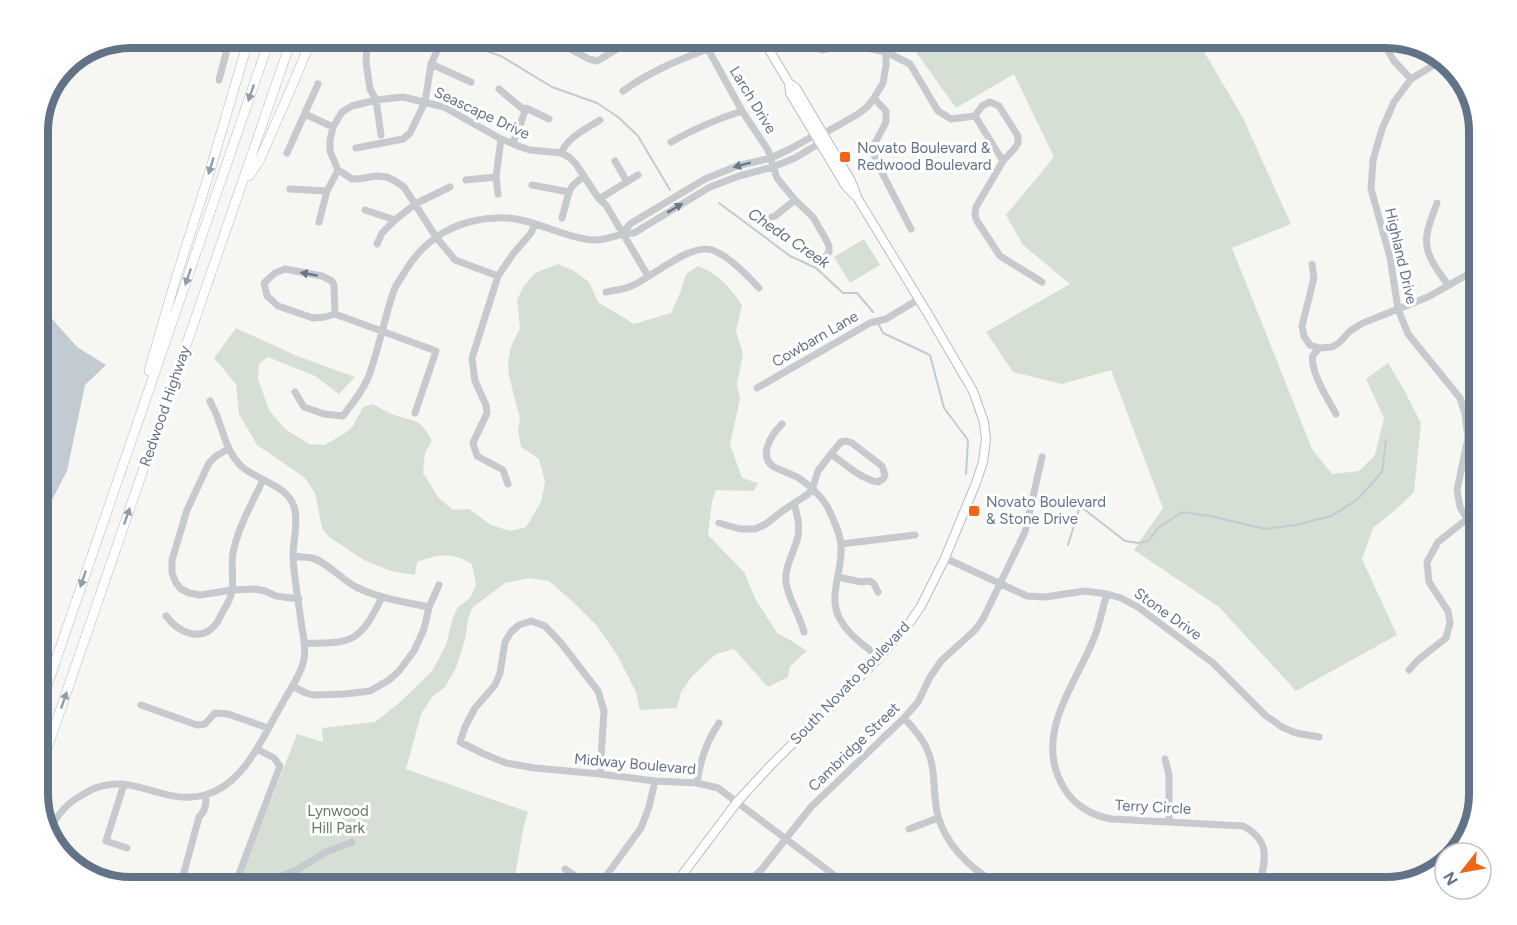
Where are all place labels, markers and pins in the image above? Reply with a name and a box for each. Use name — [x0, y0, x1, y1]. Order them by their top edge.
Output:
place label: Novato Boulevard & Redwood Boulevard — [857, 139, 992, 174]
marker: Novato Boulevard & Redwood Boulevard — [838, 150, 852, 164]
place label: Novato Boulevard & Stone Drive — [986, 493, 1106, 528]
marker: Novato Boulevard & Stone Drive — [967, 504, 981, 518]

